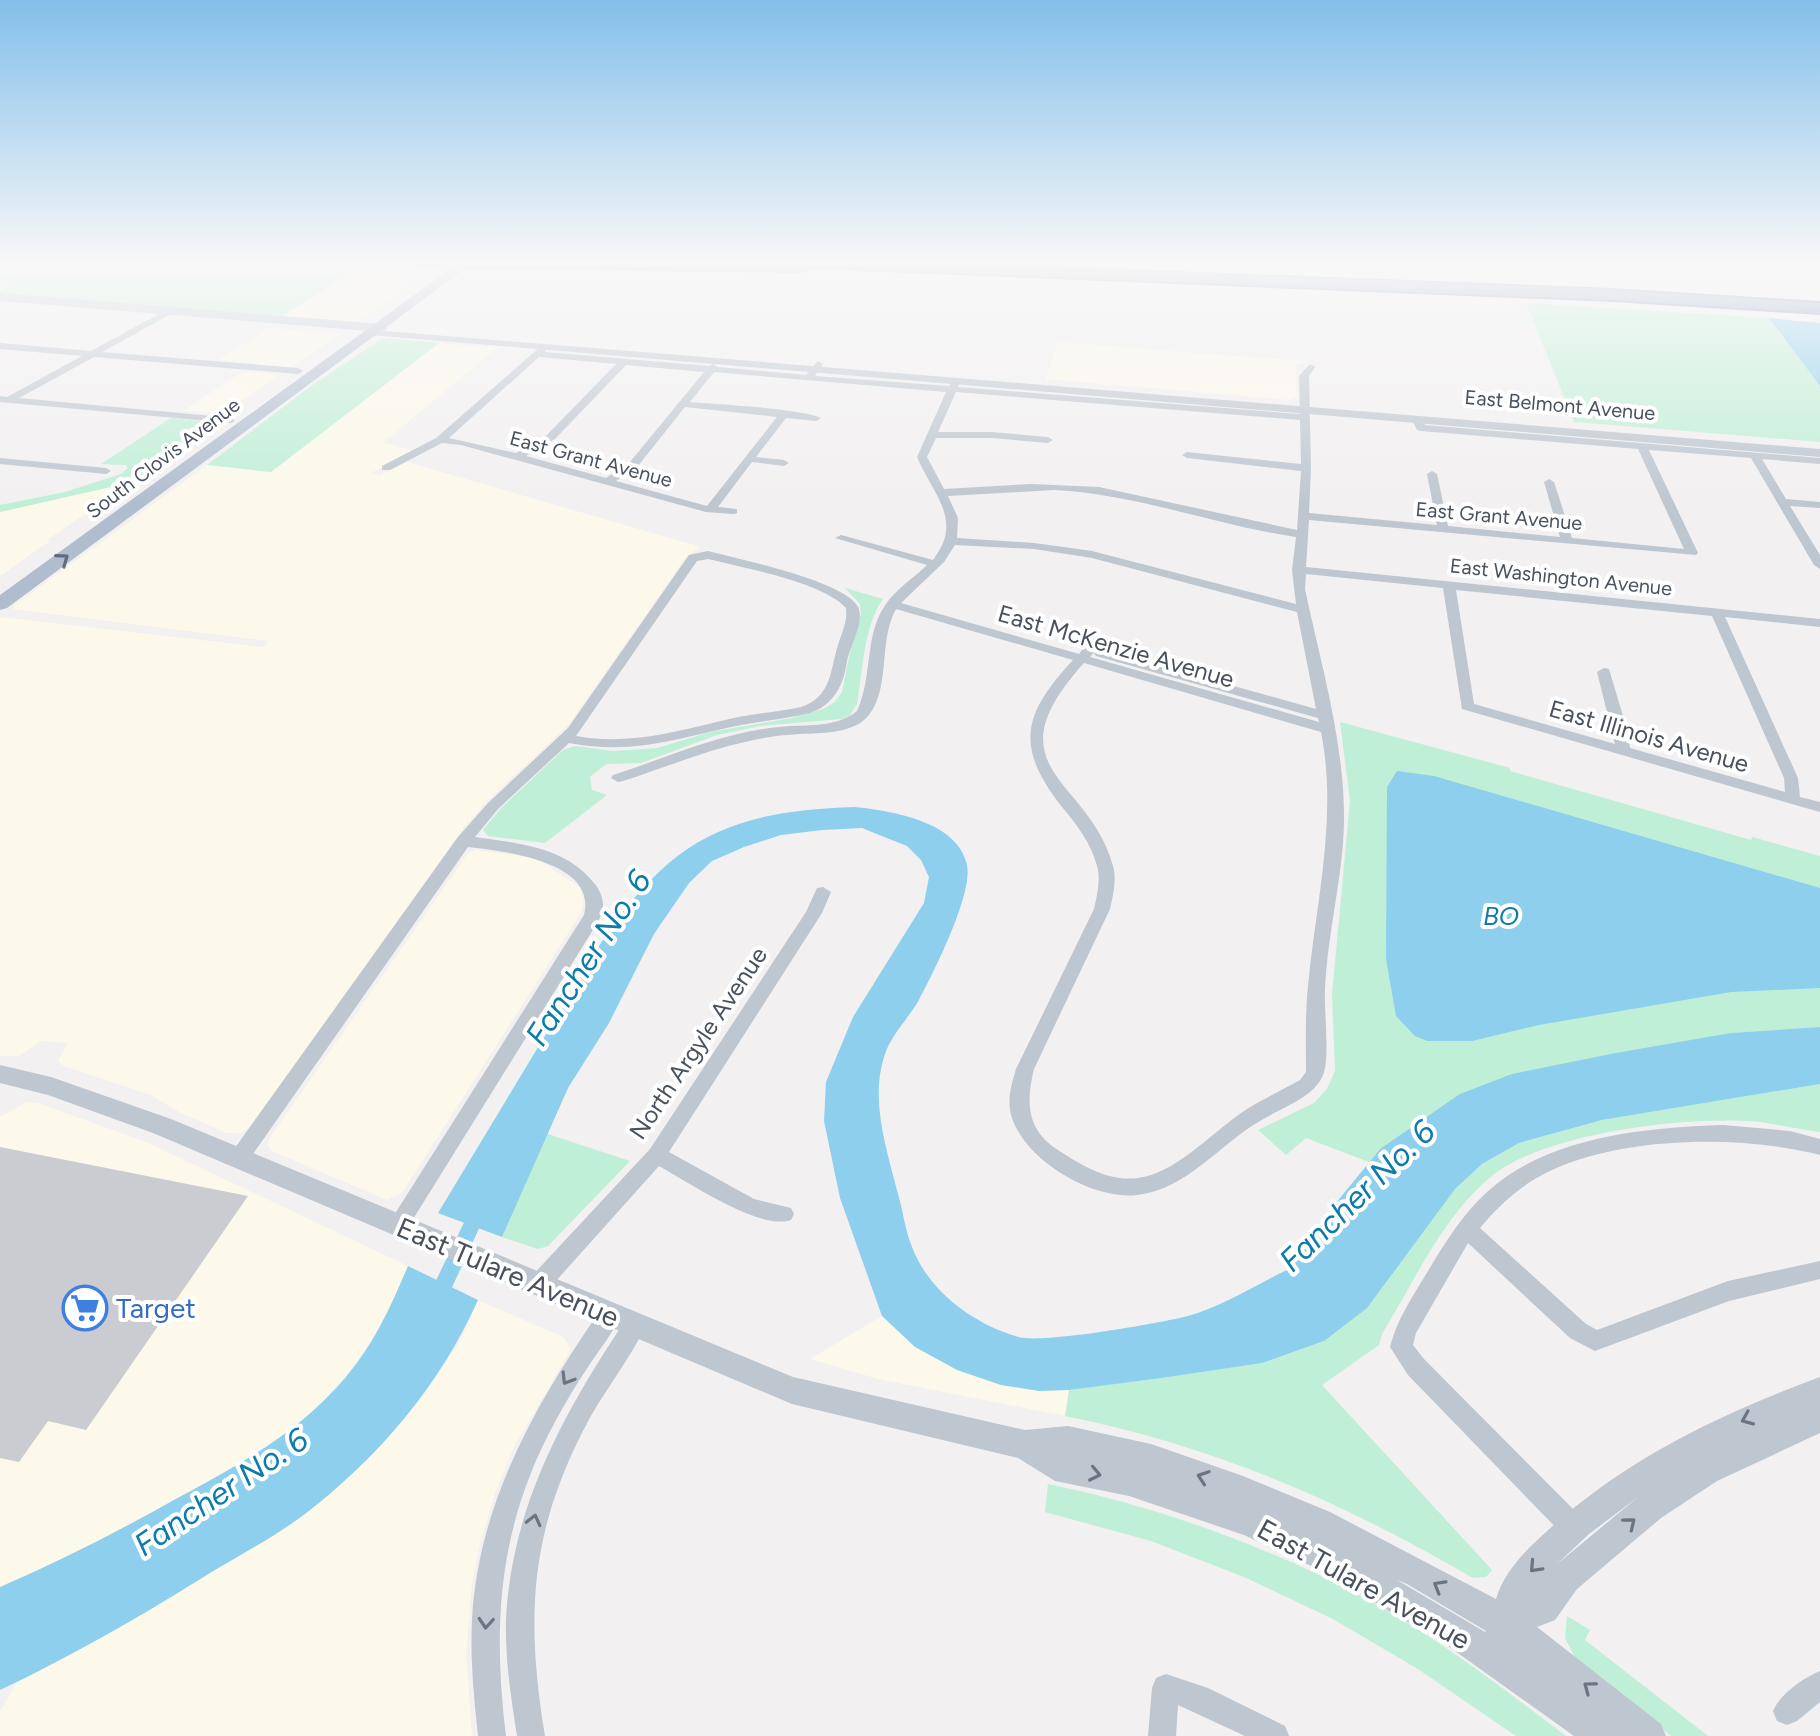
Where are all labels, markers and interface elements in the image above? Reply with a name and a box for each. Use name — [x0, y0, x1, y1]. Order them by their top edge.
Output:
street label: East Belmont Avenue — [1464, 385, 1656, 425]
street label: South Clovis Avenue — [82, 392, 244, 523]
street label: East Grant Avenue — [507, 426, 675, 492]
street label: East Grant Avenue — [1415, 497, 1583, 535]
street label: East Washington Avenue — [1449, 553, 1673, 601]
one-way arrow — [55, 554, 69, 569]
street label: East McKenzie Avenue — [995, 598, 1237, 694]
street label: East Illinois Avenue — [1546, 694, 1752, 778]
water label: Fancher No. 6 — [517, 862, 659, 1053]
water label: BO — [1483, 900, 1519, 932]
street label: North Argyle Avenue — [623, 941, 773, 1145]
water label: Fancher No. 6 — [1271, 1112, 1443, 1280]
street label: East Tulare Avenue — [392, 1210, 624, 1334]
supermarket icon: Target — [61, 1284, 109, 1332]
place label: Target — [116, 1291, 196, 1325]
one-way arrow — [561, 1370, 576, 1385]
one-way arrow — [1741, 1409, 1755, 1425]
water label: Fancher No. 6 — [127, 1419, 316, 1564]
one-way arrow — [1088, 1465, 1102, 1482]
one-way arrow — [1197, 1471, 1211, 1487]
street label: East Tulare Avenue — [1252, 1511, 1476, 1657]
one-way arrow — [524, 1514, 541, 1528]
one-way arrow — [1621, 1518, 1635, 1533]
one-way arrow — [1531, 1557, 1545, 1572]
one-way arrow — [1433, 1580, 1448, 1596]
one-way arrow — [478, 1617, 495, 1630]
one-way arrow — [1583, 1682, 1598, 1696]

